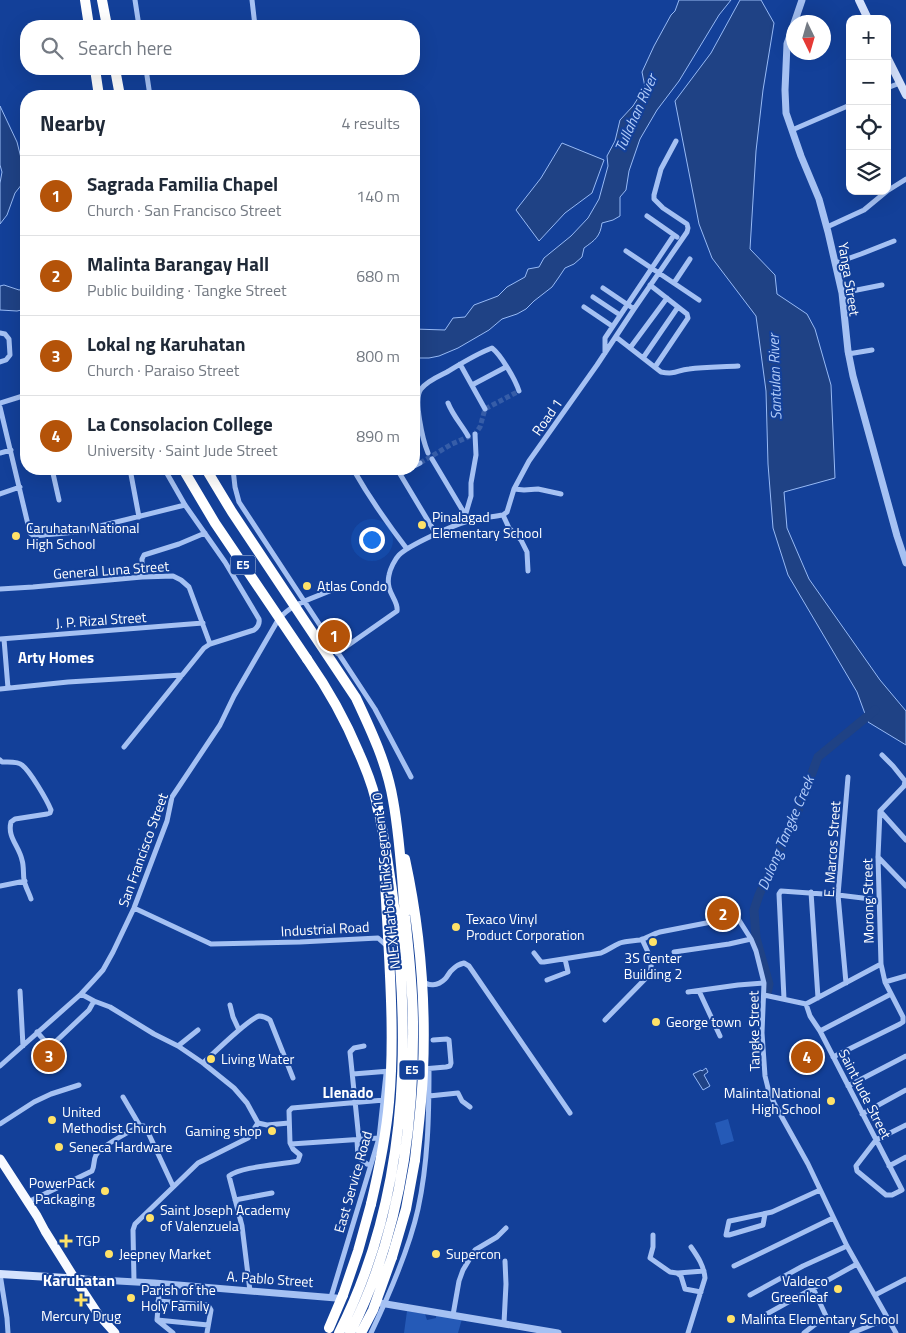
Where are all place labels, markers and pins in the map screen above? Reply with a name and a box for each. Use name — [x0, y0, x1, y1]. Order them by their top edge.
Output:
place label: Pinalagad Elementary School — [432, 506, 542, 543]
place label: Caruhatan National High School — [26, 517, 140, 554]
marker: Pinalagad Elementary School — [416, 519, 428, 531]
marker: Caruhatan National High School — [10, 530, 22, 542]
place label: Atlas Condo — [317, 575, 387, 596]
marker: Atlas Condo — [301, 580, 313, 592]
pin: 1 — [318, 617, 350, 655]
pin: 2 — [707, 895, 739, 933]
place label: Texaco Vinyl Product Corporation — [466, 908, 585, 945]
marker: Texaco Vinyl Product Corporation — [450, 921, 462, 933]
marker: 3S Center Building 2 — [647, 936, 659, 948]
place label: 3S Center Building 2 — [624, 947, 682, 984]
place label: George town — [666, 1011, 742, 1032]
marker: George town — [650, 1016, 662, 1028]
pin: 3 — [33, 1037, 65, 1075]
pin: 4 — [791, 1038, 823, 1076]
place label: Living Water — [221, 1048, 295, 1069]
marker: Living Water — [205, 1053, 217, 1065]
place label: Malinta National High School — [724, 1082, 821, 1119]
marker: Malinta National High School — [825, 1095, 837, 1107]
place label: United Methodist Church — [62, 1101, 166, 1138]
marker: United Methodist Church — [46, 1114, 58, 1126]
place label: Gaming shop — [185, 1120, 262, 1141]
marker: Gaming shop — [266, 1125, 278, 1137]
place label: Seneca Hardware — [69, 1136, 172, 1157]
marker: Seneca Hardware — [53, 1141, 65, 1153]
place label: PowerPack Packaging — [29, 1172, 95, 1209]
marker: PowerPack Packaging — [99, 1185, 111, 1197]
place label: Saint Joseph Academy of Valenzuela — [160, 1199, 291, 1236]
marker: Saint Joseph Academy of Valenzuela — [144, 1212, 156, 1224]
place label: TGP — [76, 1230, 100, 1251]
marker: TGP — [60, 1235, 72, 1247]
place label: Jeepney Market — [119, 1243, 211, 1264]
place label: Supercon — [446, 1243, 501, 1264]
marker: Jeepney Market — [103, 1248, 115, 1260]
marker: Supercon — [430, 1248, 442, 1260]
place label: Valdeco Greenleaf — [771, 1270, 828, 1307]
place label: Parish of the Holy Family — [141, 1279, 216, 1316]
marker: Valdeco Greenleaf — [832, 1283, 844, 1295]
marker: Parish of the Holy Family — [125, 1292, 137, 1304]
marker: Mercury Drug — [75, 1294, 87, 1306]
place label: Mercury Drug — [41, 1305, 121, 1326]
place label: Malinta Elementary School — [741, 1308, 899, 1329]
marker: Malinta Elementary School — [725, 1313, 737, 1325]

